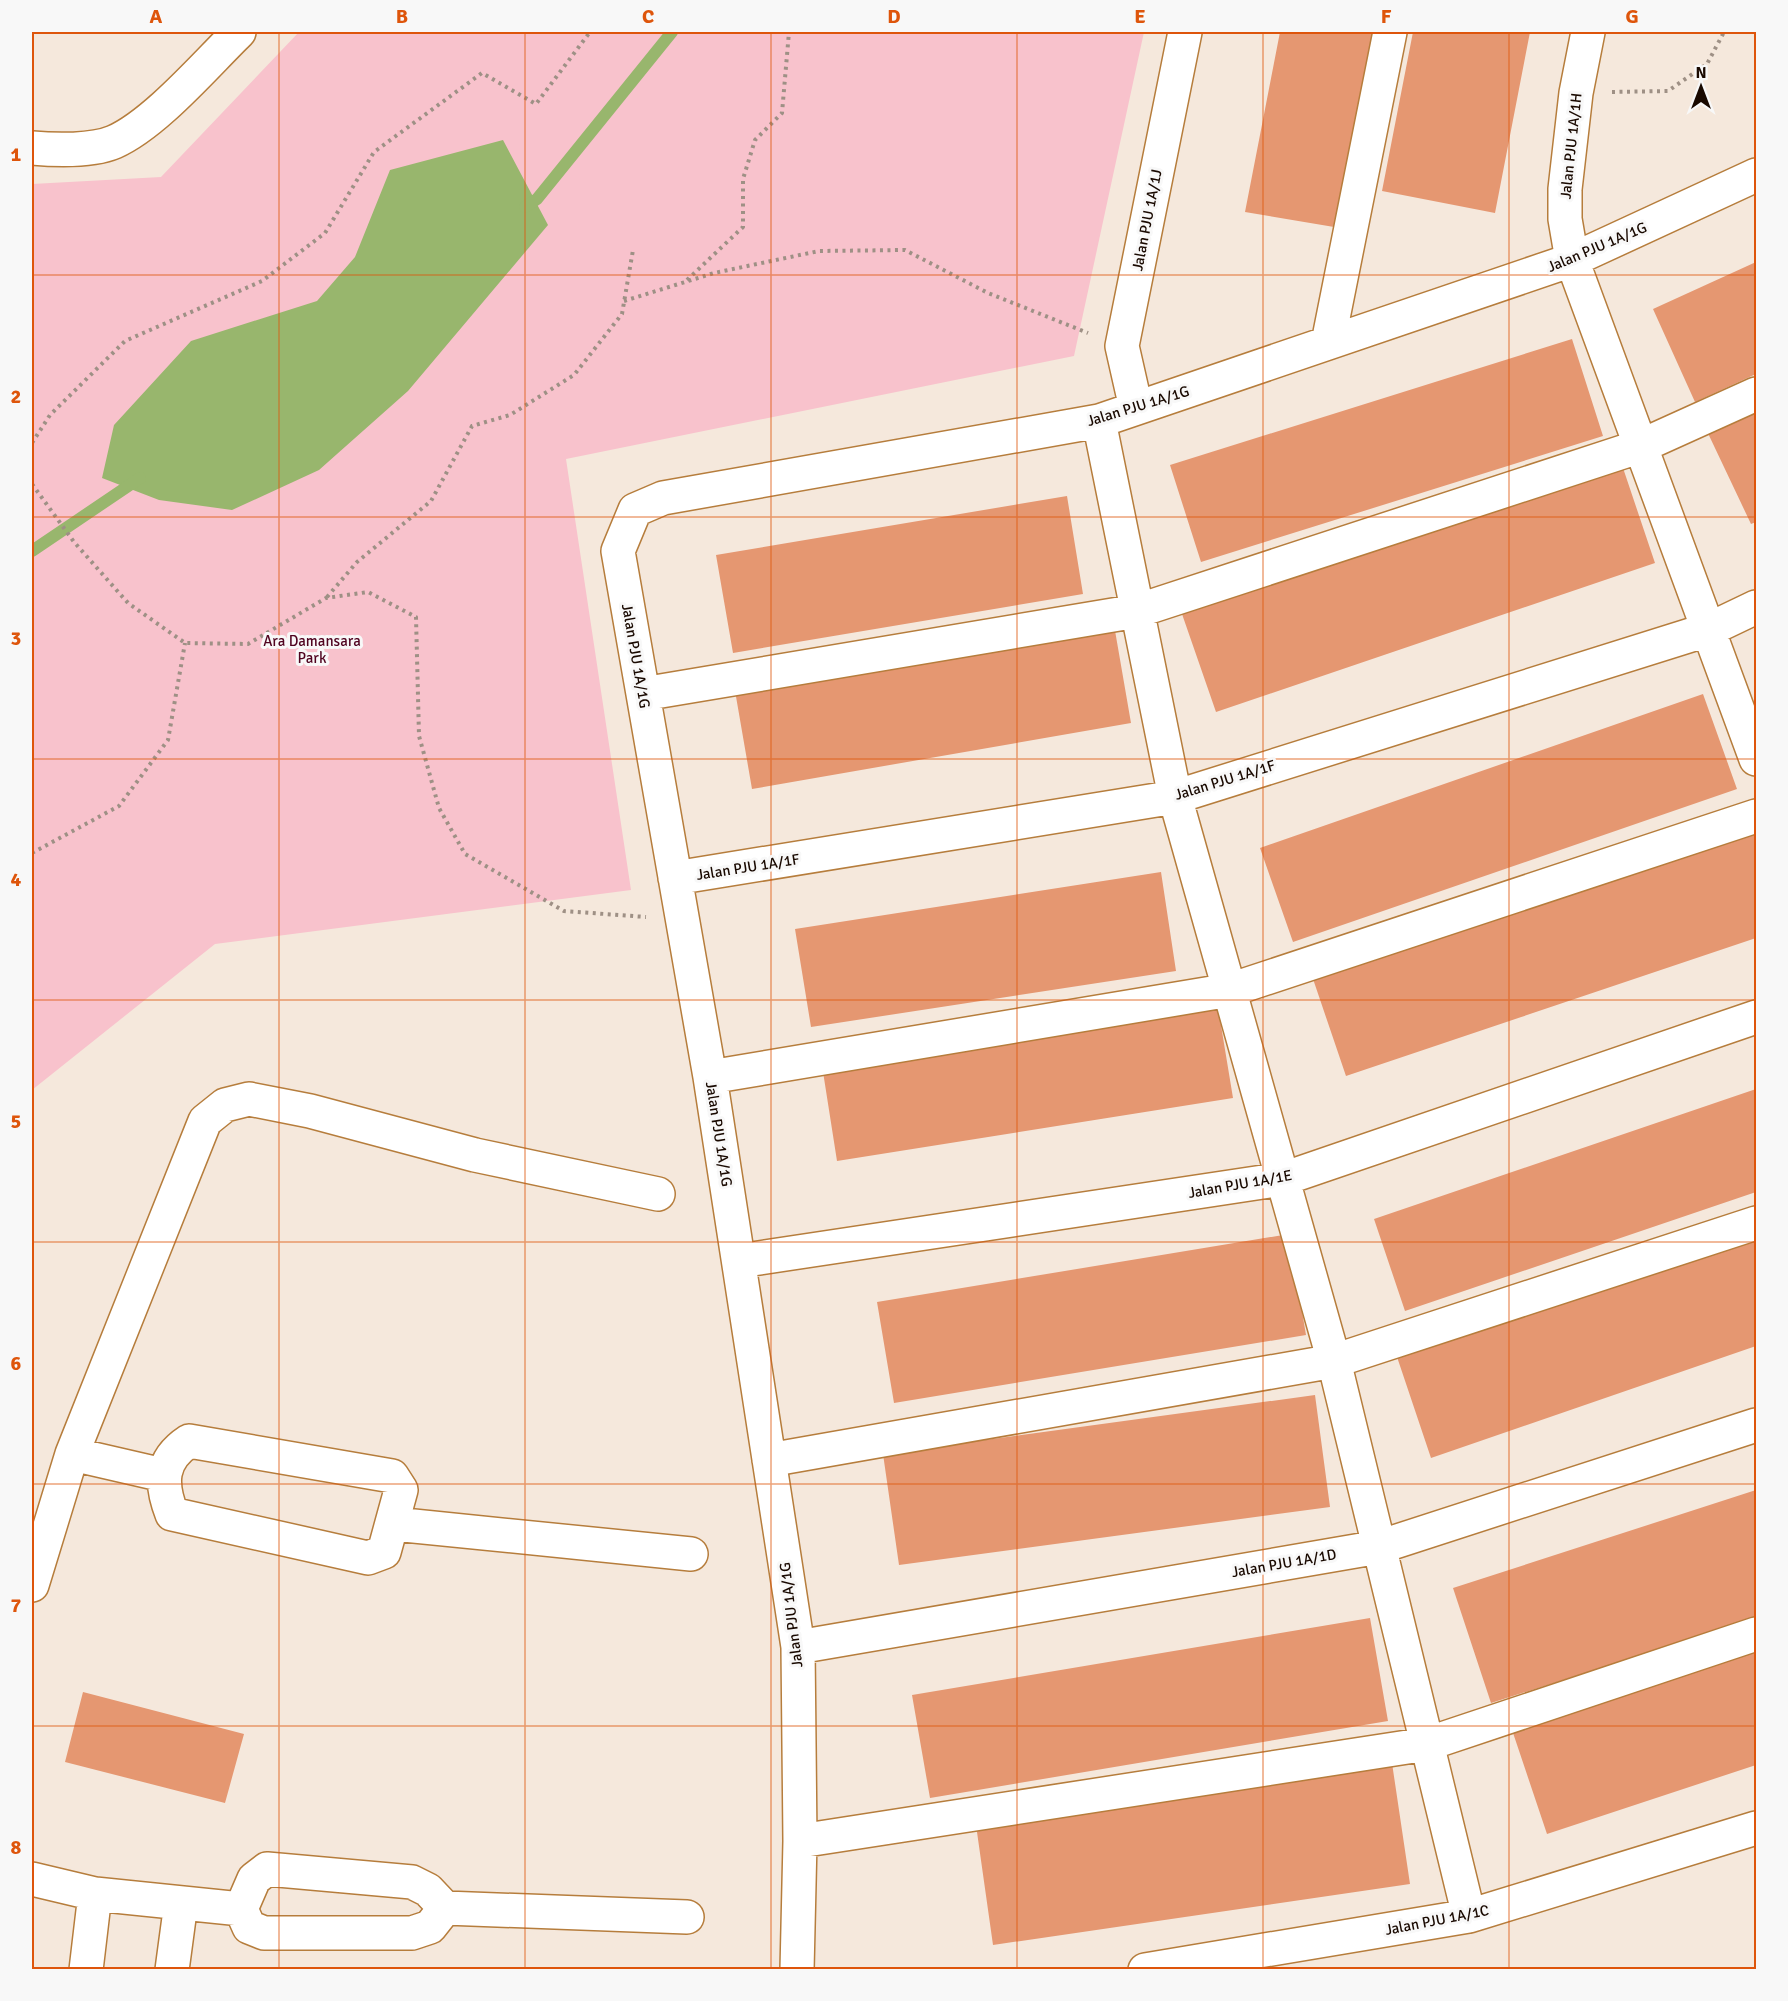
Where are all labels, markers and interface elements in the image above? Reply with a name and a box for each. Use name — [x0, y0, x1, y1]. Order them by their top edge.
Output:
text: A — [150, 4, 163, 29]
text: B — [396, 4, 408, 29]
text: C — [642, 4, 654, 29]
text: D — [887, 4, 901, 29]
text: E — [1134, 4, 1146, 29]
text: F — [1381, 4, 1392, 29]
text: G — [1625, 4, 1639, 29]
north arrow — [1671, 57, 1731, 117]
text: N — [1695, 63, 1707, 83]
street label: Jalan PJU 1A/1H — [1556, 92, 1586, 200]
text: 1 — [11, 142, 22, 167]
street label: Jalan PJU 1A/1J — [1128, 168, 1166, 272]
street label: Jalan PJU 1A/1G — [1545, 218, 1649, 276]
street label: Jalan PJU 1A/1G — [1085, 382, 1191, 430]
text: 2 — [11, 384, 21, 409]
street label: Jalan PJU 1A/1G — [618, 602, 654, 710]
text: 3 — [11, 626, 21, 651]
park label: Ara Damansara Park — [263, 632, 361, 667]
street label: Jalan PJU 1A/1F — [1173, 756, 1278, 804]
street label: Jalan PJU 1A/1F — [695, 850, 801, 884]
text: 4 — [11, 867, 22, 892]
street label: Jalan PJU 1A/1G — [702, 1080, 736, 1188]
text: 5 — [11, 1109, 21, 1134]
street label: Jalan PJU 1A/1E — [1187, 1166, 1293, 1202]
text: 6 — [11, 1351, 22, 1376]
street label: Jalan PJU 1A/1D — [1230, 1545, 1338, 1581]
street label: Jalan PJU 1A/1G — [776, 1561, 806, 1669]
text: 7 — [11, 1593, 22, 1618]
text: 8 — [11, 1835, 22, 1860]
street label: Jalan PJU 1A/1C — [1383, 1901, 1491, 1939]

